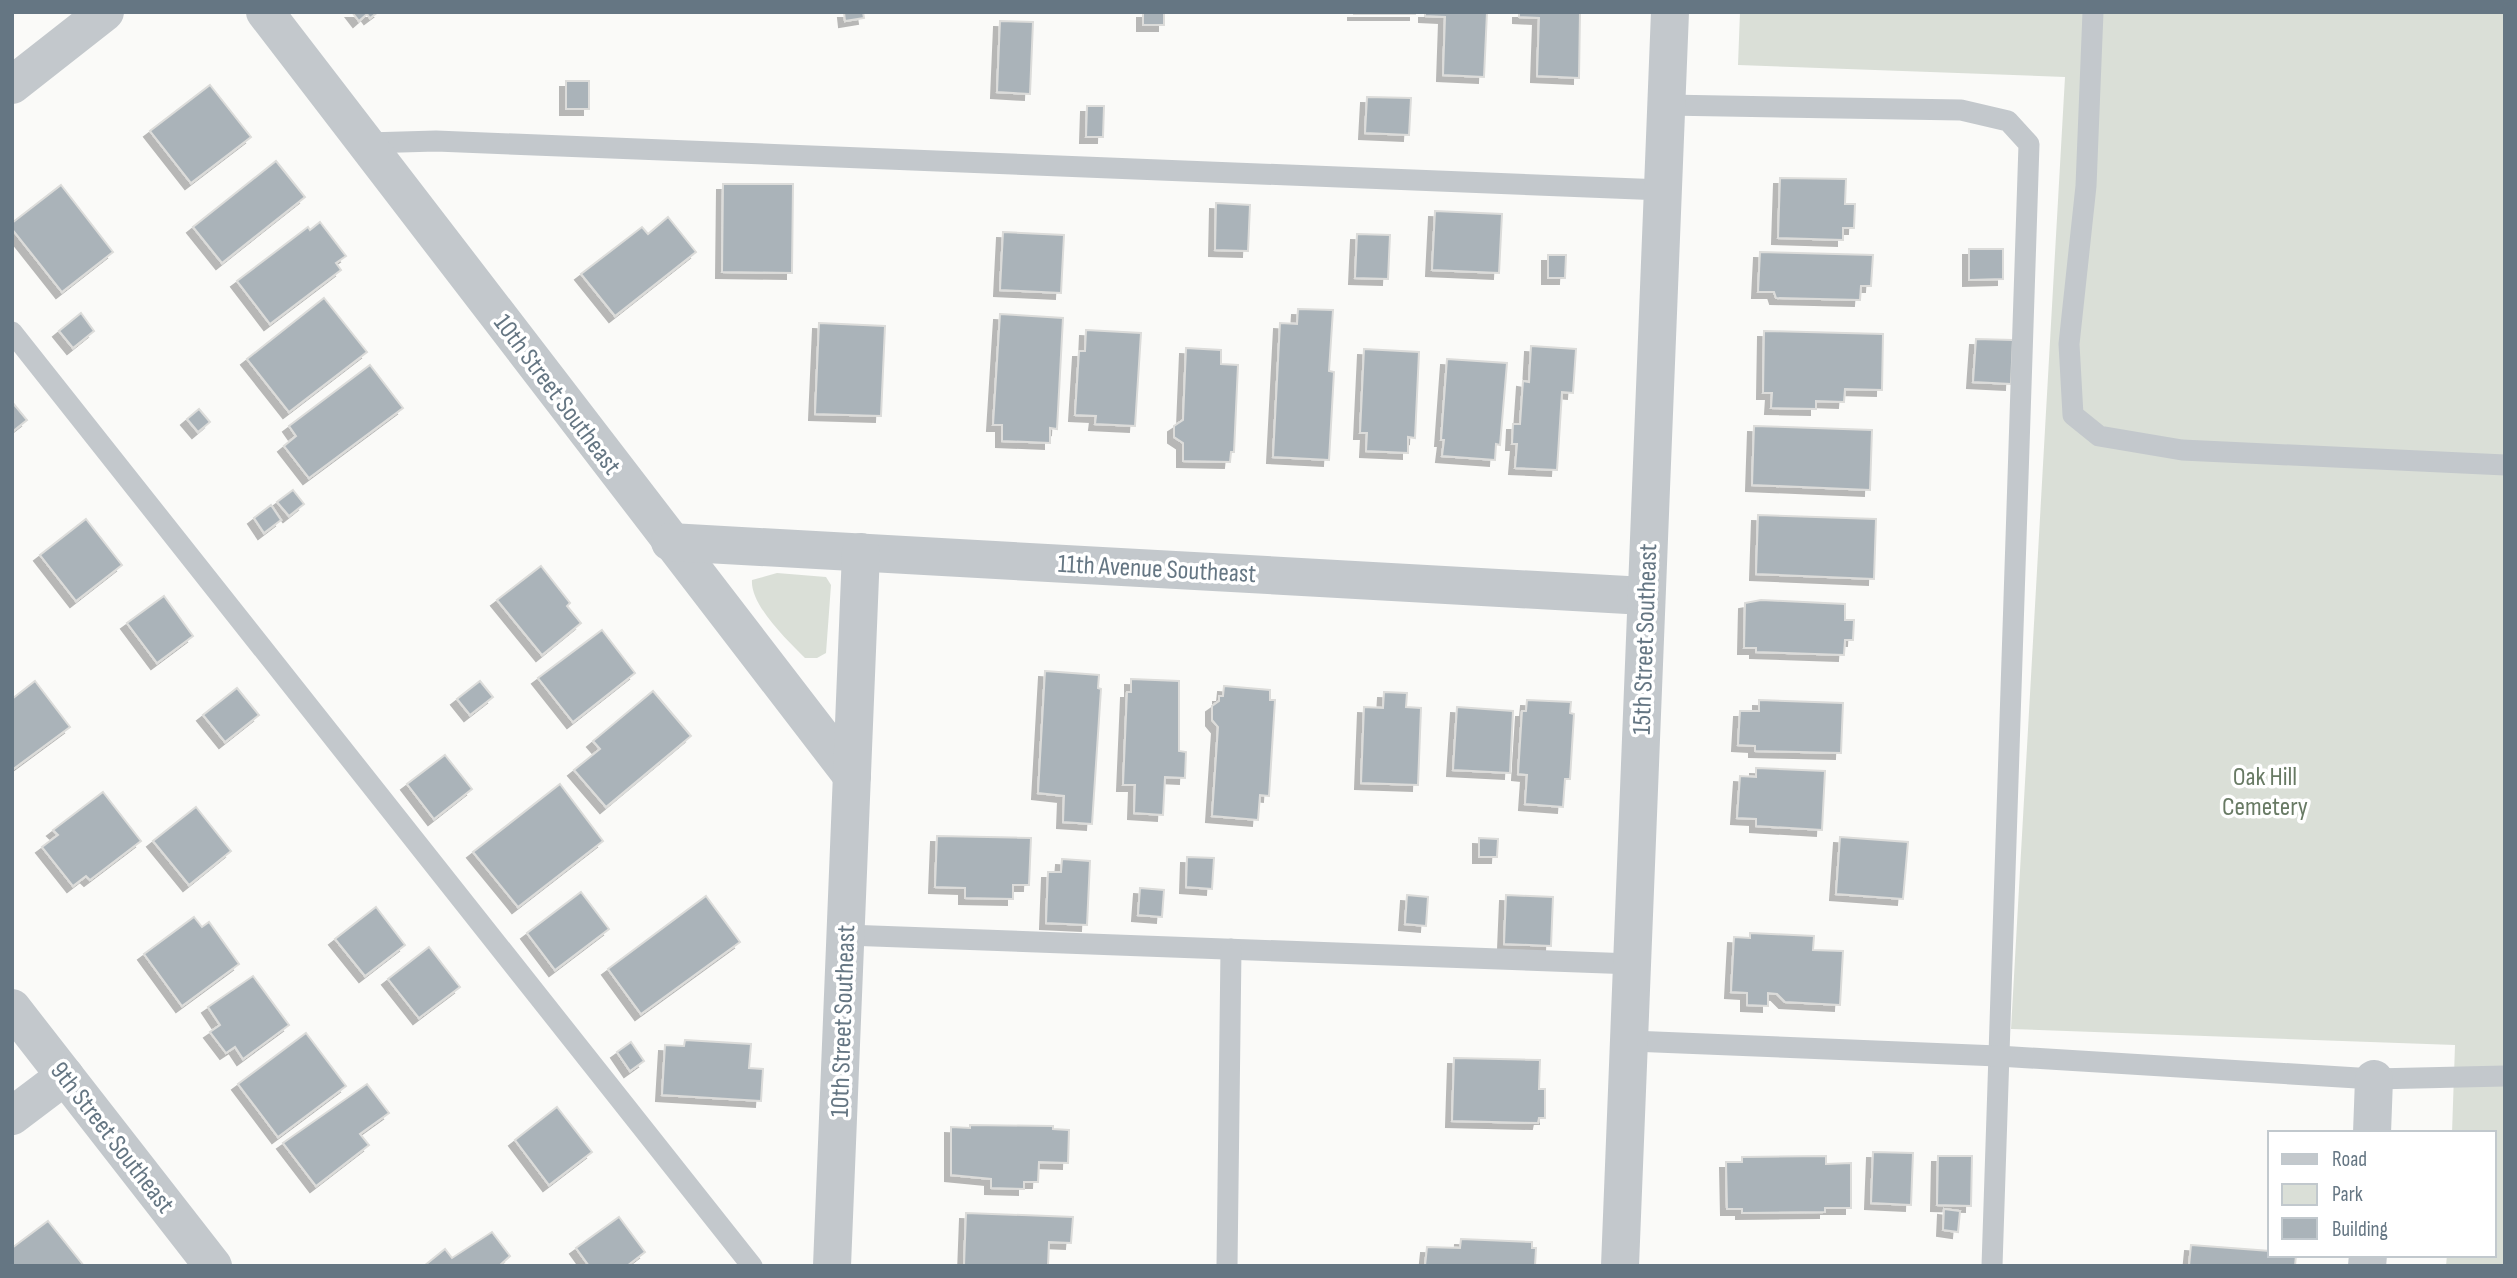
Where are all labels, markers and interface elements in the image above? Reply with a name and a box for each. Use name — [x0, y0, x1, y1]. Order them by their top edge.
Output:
street label: 10th Street Southeast — [487, 309, 627, 481]
street label: 15th Street Southeast — [1627, 543, 1664, 735]
street label: 11th Avenue Southeast — [1057, 549, 1257, 590]
park label: Oak Hill Cemetery — [2222, 762, 2308, 823]
street label: 10th Street Southeast — [825, 924, 862, 1118]
street label: 9th Street Southeast — [43, 1056, 181, 1220]
legend — [2268, 1131, 2496, 1257]
text: Road — [2332, 1147, 2367, 1172]
text: Park — [2332, 1182, 2363, 1207]
text: Building — [2332, 1217, 2388, 1242]

